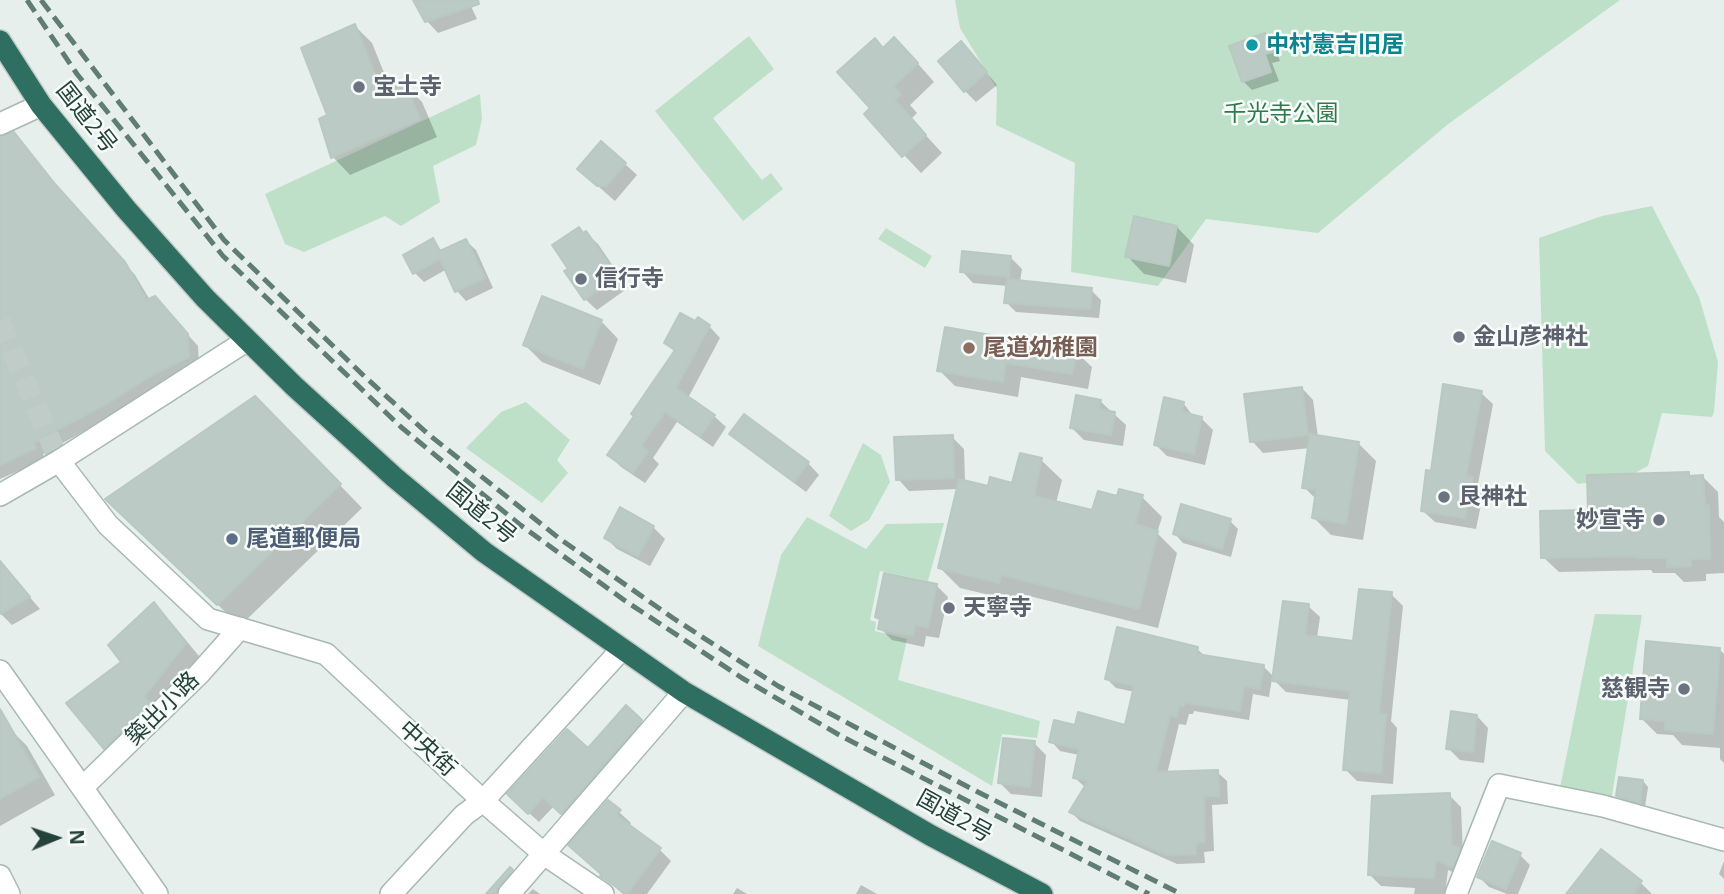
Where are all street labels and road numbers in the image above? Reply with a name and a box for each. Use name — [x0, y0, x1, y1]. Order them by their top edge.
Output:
street label: 国道2号 — [50, 77, 122, 159]
street label: 国道2号 — [440, 477, 522, 551]
street label: 築出小路 — [121, 667, 205, 751]
street label: 中央街 — [392, 715, 462, 783]
street label: 国道2号 — [911, 785, 997, 849]

